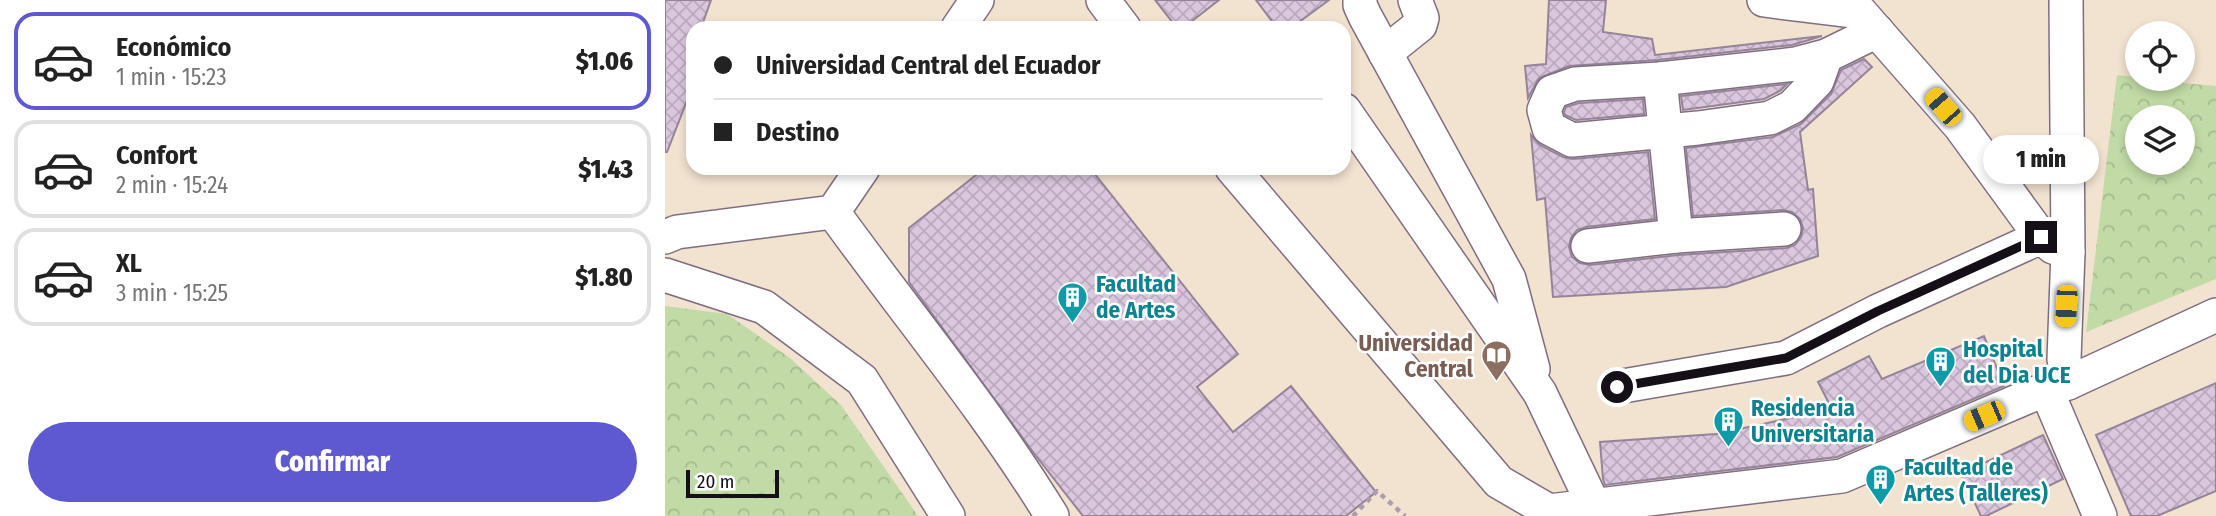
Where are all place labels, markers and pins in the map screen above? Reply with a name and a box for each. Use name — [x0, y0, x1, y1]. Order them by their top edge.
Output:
place label: Facultad de Artes — [1096, 270, 1176, 324]
building icon: Facultad de Artes — [1056, 280, 1090, 324]
place label: Universidad Central — [1358, 329, 1474, 383]
place label: Hospital del Dia UCE — [1963, 335, 2071, 389]
library icon: Universidad Central — [1479, 339, 1513, 383]
building icon: Hospital del Dia UCE — [1923, 345, 1957, 389]
place label: Residencia Universitaria — [1751, 394, 1874, 448]
building icon: Residencia Universitaria — [1711, 404, 1745, 448]
place label: Facultad de Artes (Talleres) — [1903, 453, 2048, 507]
building icon: Facultad de Artes (Talleres) — [1864, 463, 1898, 507]

